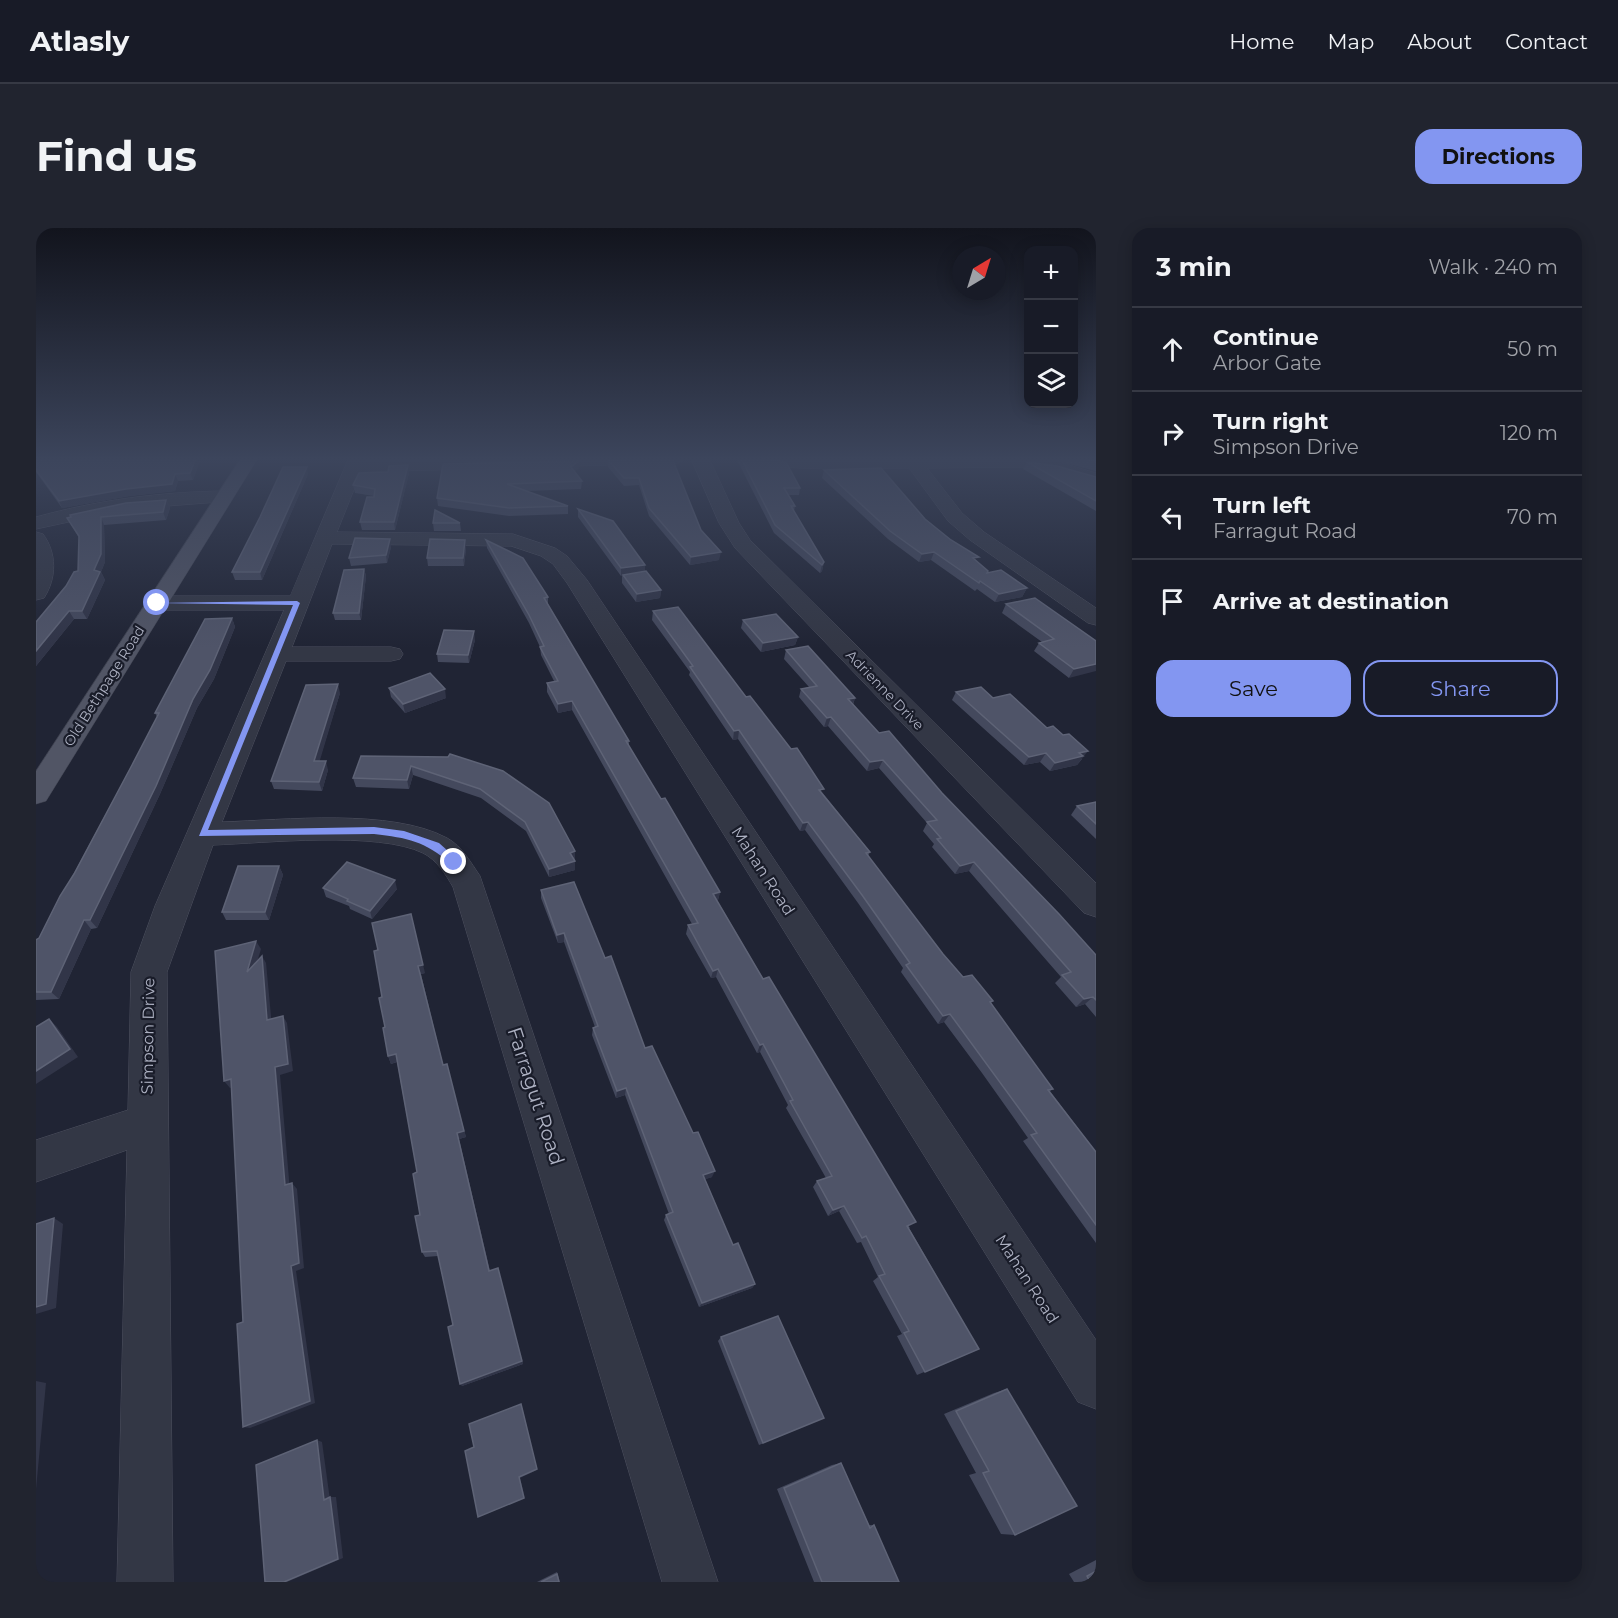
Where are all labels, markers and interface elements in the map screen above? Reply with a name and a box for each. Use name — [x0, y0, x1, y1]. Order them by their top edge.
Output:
text: Atlasly — [30, 24, 129, 58]
text: Home — [1229, 29, 1294, 54]
text: Map — [1327, 29, 1374, 54]
text: About — [1407, 29, 1472, 54]
text: Contact — [1505, 29, 1588, 54]
button: Directions — [1415, 129, 1582, 184]
text: Find us — [36, 130, 197, 182]
north arrow — [952, 246, 1006, 300]
map controls — [1024, 246, 1078, 408]
button: + — [1024, 246, 1078, 300]
text: 3 min — [1156, 251, 1232, 283]
text: Walk · 240 m — [1428, 255, 1558, 279]
button: − — [1024, 300, 1078, 354]
text: Continue — [1213, 324, 1319, 351]
icon: ahead — [1156, 333, 1189, 366]
text: 50 m — [1507, 337, 1558, 361]
text: Arbor Gate — [1213, 351, 1322, 375]
button: layers — [1024, 354, 1078, 408]
text: Turn right — [1213, 408, 1328, 435]
icon: right — [1156, 417, 1189, 450]
text: 120 m — [1500, 421, 1558, 445]
text: Simpson Drive — [1213, 435, 1359, 459]
text: Turn left — [1213, 492, 1311, 519]
icon: left — [1156, 501, 1189, 534]
text: 70 m — [1507, 505, 1558, 529]
text: Farragut Road — [1213, 519, 1357, 543]
icon: arrive — [1156, 585, 1189, 618]
text: Arrive at destination — [1213, 588, 1449, 615]
route start — [143, 589, 169, 615]
street label: Old Bethpage Road — [60, 622, 148, 750]
street label: Adrienne Drive — [842, 646, 928, 734]
button: Save — [1156, 660, 1351, 717]
button: Share — [1363, 660, 1558, 717]
street label: Mahan Road — [727, 823, 799, 919]
route end — [440, 848, 466, 874]
street label: Simpson Drive — [137, 977, 159, 1095]
street label: Farragut Road — [502, 1024, 570, 1168]
street label: Mahan Road — [991, 1231, 1063, 1327]

